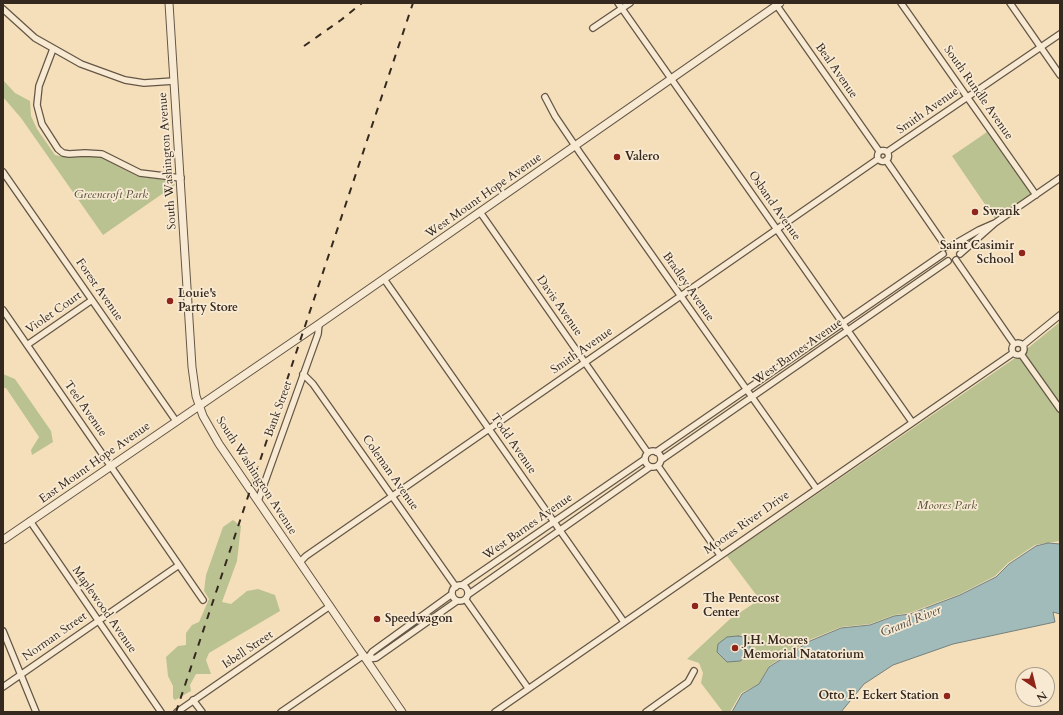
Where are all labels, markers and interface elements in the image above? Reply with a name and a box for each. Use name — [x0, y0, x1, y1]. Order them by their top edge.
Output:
street label: Beal Avenue — [812, 41, 860, 101]
street label: South Rundle Avenue — [940, 43, 1016, 143]
street label: Smith Avenue — [894, 84, 962, 138]
street label: South Washington Avenue — [156, 92, 180, 230]
street label: West Mount Hope Avenue — [423, 150, 545, 242]
place label: Valero — [625, 150, 660, 164]
marker: Valero — [612, 152, 622, 162]
street label: Osband Avenue — [745, 169, 803, 243]
park label: Greencroft Park — [74, 188, 148, 202]
place label: Swank — [983, 205, 1020, 219]
marker: Swank — [970, 207, 980, 217]
place label: Saint Casimir School — [940, 239, 1014, 267]
marker: Saint Casimir School — [1017, 248, 1027, 258]
street label: Bradley Avenue — [659, 250, 717, 324]
street label: Forest Avenue — [72, 256, 126, 324]
street label: Davis Avenue — [533, 273, 585, 339]
place label: Louie's Party Store — [178, 287, 238, 315]
street label: Violet Court — [23, 289, 85, 337]
marker: Louie's Party Store — [165, 296, 175, 306]
street label: West Barnes Avenue — [751, 316, 845, 388]
street label: Smith Avenue — [548, 324, 616, 378]
street label: Teel Avenue — [60, 378, 110, 440]
street label: Bank Street — [262, 379, 296, 439]
street label: Todd Avenue — [487, 411, 539, 477]
street label: South Washington Avenue — [212, 414, 300, 538]
street label: East Mount Hope Avenue — [37, 419, 153, 507]
street label: Coleman Avenue — [359, 433, 421, 513]
street label: Moores River Drive — [701, 488, 793, 558]
street label: West Barnes Avenue — [481, 491, 575, 563]
park label: Moores Park — [917, 499, 977, 513]
street label: Maplewood Avenue — [69, 564, 139, 656]
place label: The Pentecost Center — [703, 592, 779, 620]
marker: The Pentecost Center — [690, 601, 700, 611]
water label: Grand River — [878, 603, 944, 641]
street label: Norman Street — [20, 609, 90, 665]
place label: Speedwagon — [385, 612, 453, 626]
marker: Speedwagon — [372, 614, 382, 624]
street label: Isbell Street — [220, 628, 276, 672]
place label: J.H. Moores Memorial Natatorium — [743, 634, 864, 662]
marker: J.H. Moores Memorial Natatorium — [730, 643, 740, 653]
north arrow — [1015, 667, 1055, 707]
text: N — [1033, 688, 1050, 705]
place label: Otto E. Eckert Station — [818, 689, 939, 703]
marker: Otto E. Eckert Station — [942, 691, 952, 701]

